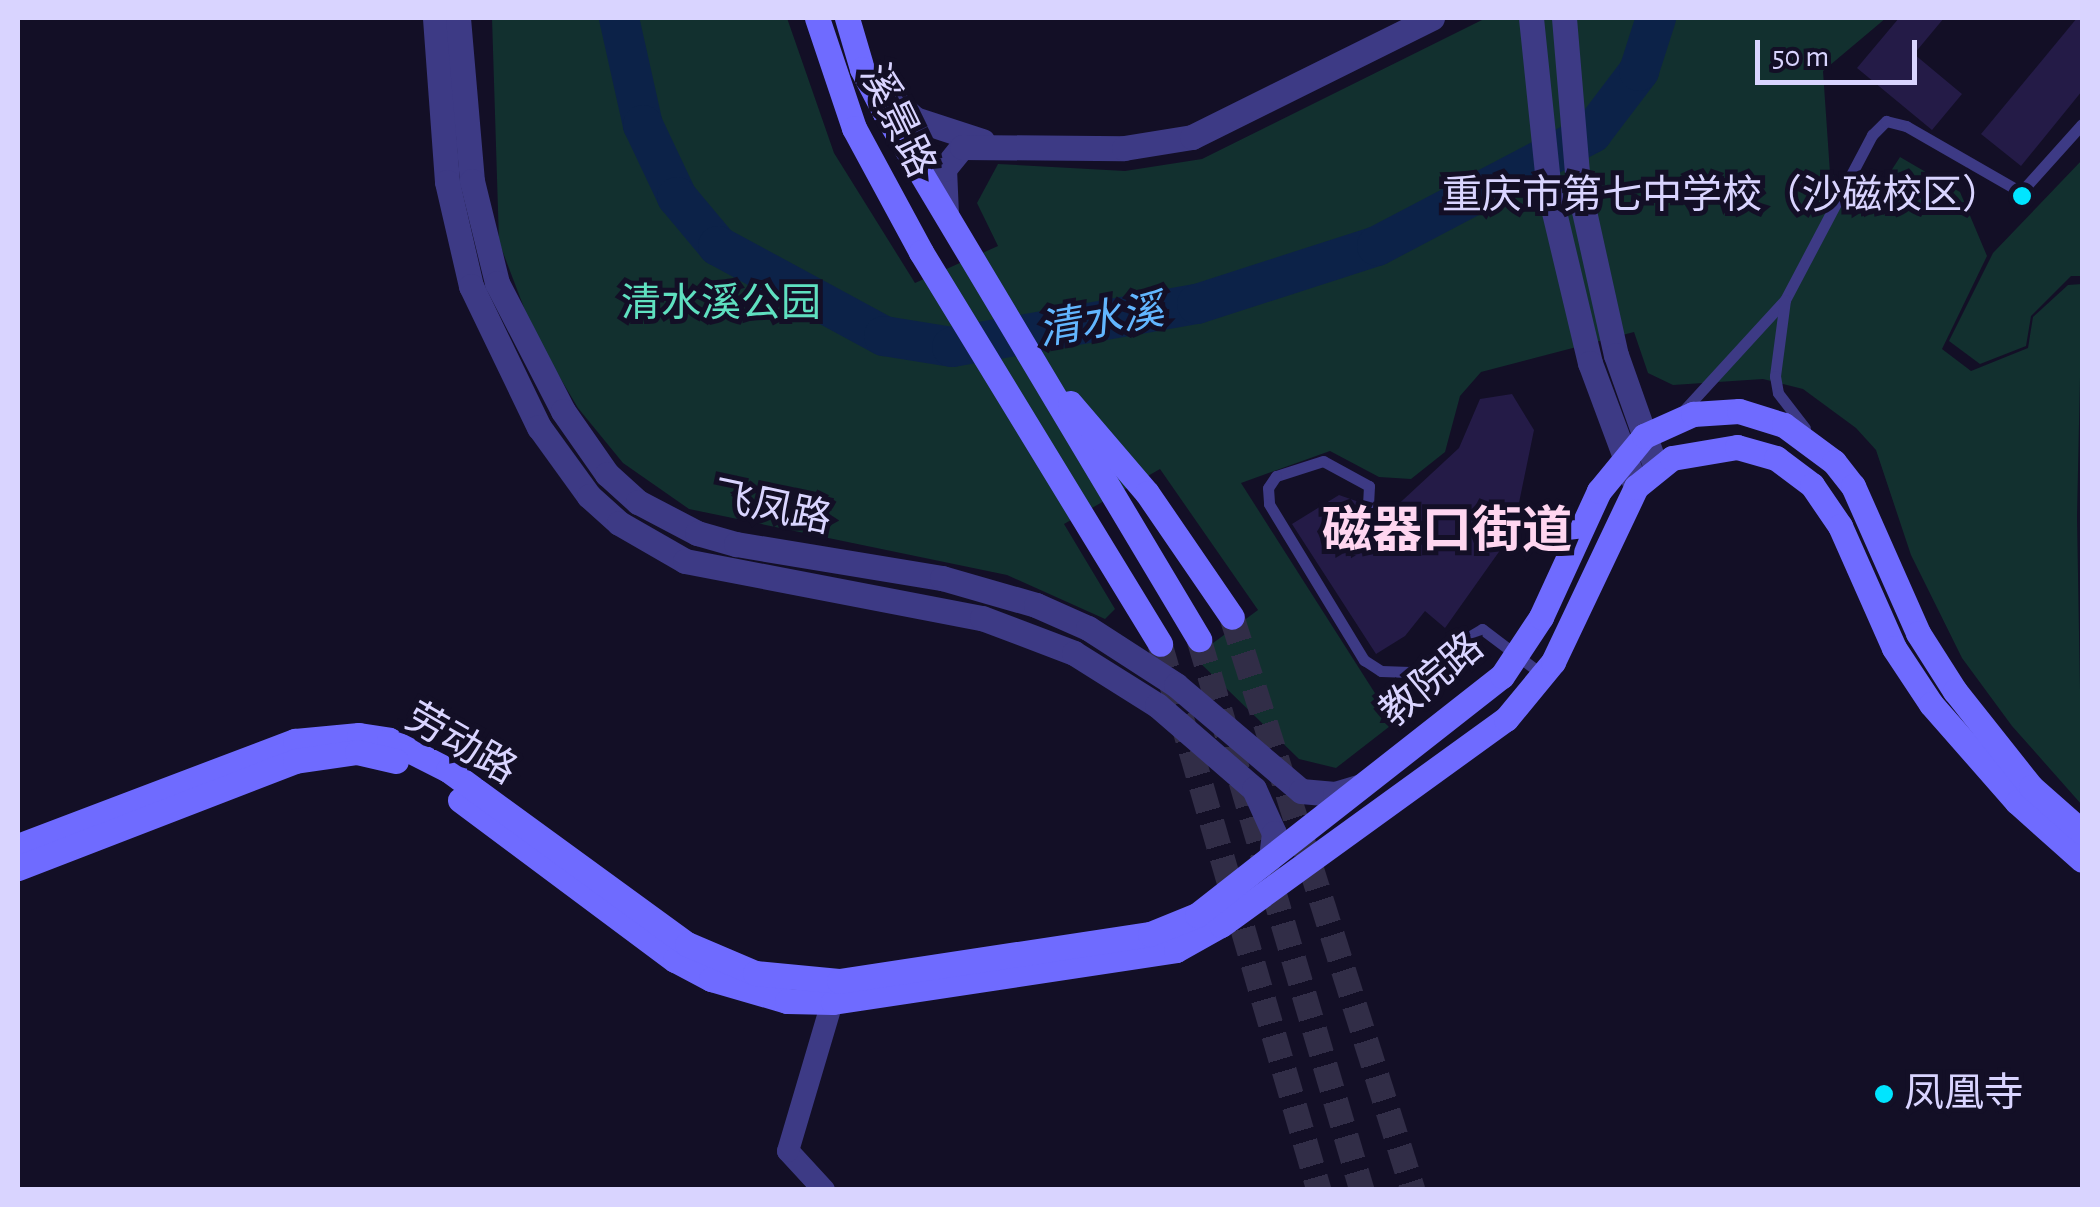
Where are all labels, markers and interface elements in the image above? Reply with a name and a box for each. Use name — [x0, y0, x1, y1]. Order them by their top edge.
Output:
scale bar — [1760, 20, 1922, 82]
text: 50 m — [1772, 42, 1829, 72]
street label: 溪景路 — [849, 57, 945, 185]
place label: 重庆市第七中学校（沙磁校区） — [1442, 172, 2002, 220]
marker: 重庆市第七中学校（沙磁校区） — [2011, 185, 2033, 207]
park label: 清水溪公园 — [621, 280, 821, 328]
water label: 清水溪 — [1035, 285, 1167, 357]
street label: 飞凤路 — [708, 472, 836, 544]
district label: 磁器口街道 — [1322, 503, 1572, 563]
street label: 教院路 — [1371, 623, 1493, 737]
street label: 劳动路 — [397, 693, 525, 795]
place label: 凤凰寺 — [1904, 1070, 2024, 1118]
marker: 凤凰寺 — [1873, 1083, 1895, 1105]

